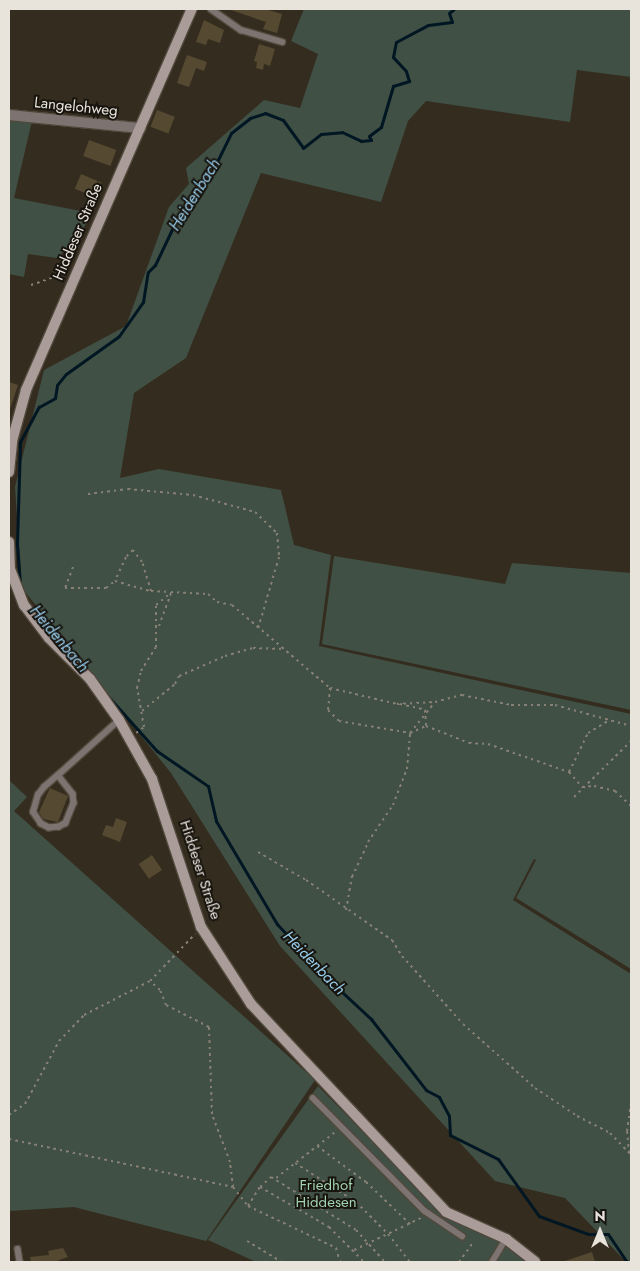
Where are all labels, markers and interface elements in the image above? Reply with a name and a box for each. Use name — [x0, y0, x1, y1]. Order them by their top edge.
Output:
street label: Langelohweg — [33, 94, 119, 120]
water label: Heidenbach — [165, 155, 225, 235]
street label: Hiddeser Straße — [50, 181, 106, 283]
water label: Heidenbach — [25, 602, 93, 676]
street label: Hiddeser Straße — [175, 818, 225, 922]
water label: Heidenbach — [279, 927, 349, 999]
park label: Friedhof Hiddesen — [295, 1176, 357, 1211]
north arrow — [575, 1206, 625, 1256]
text: N — [594, 1206, 606, 1226]

